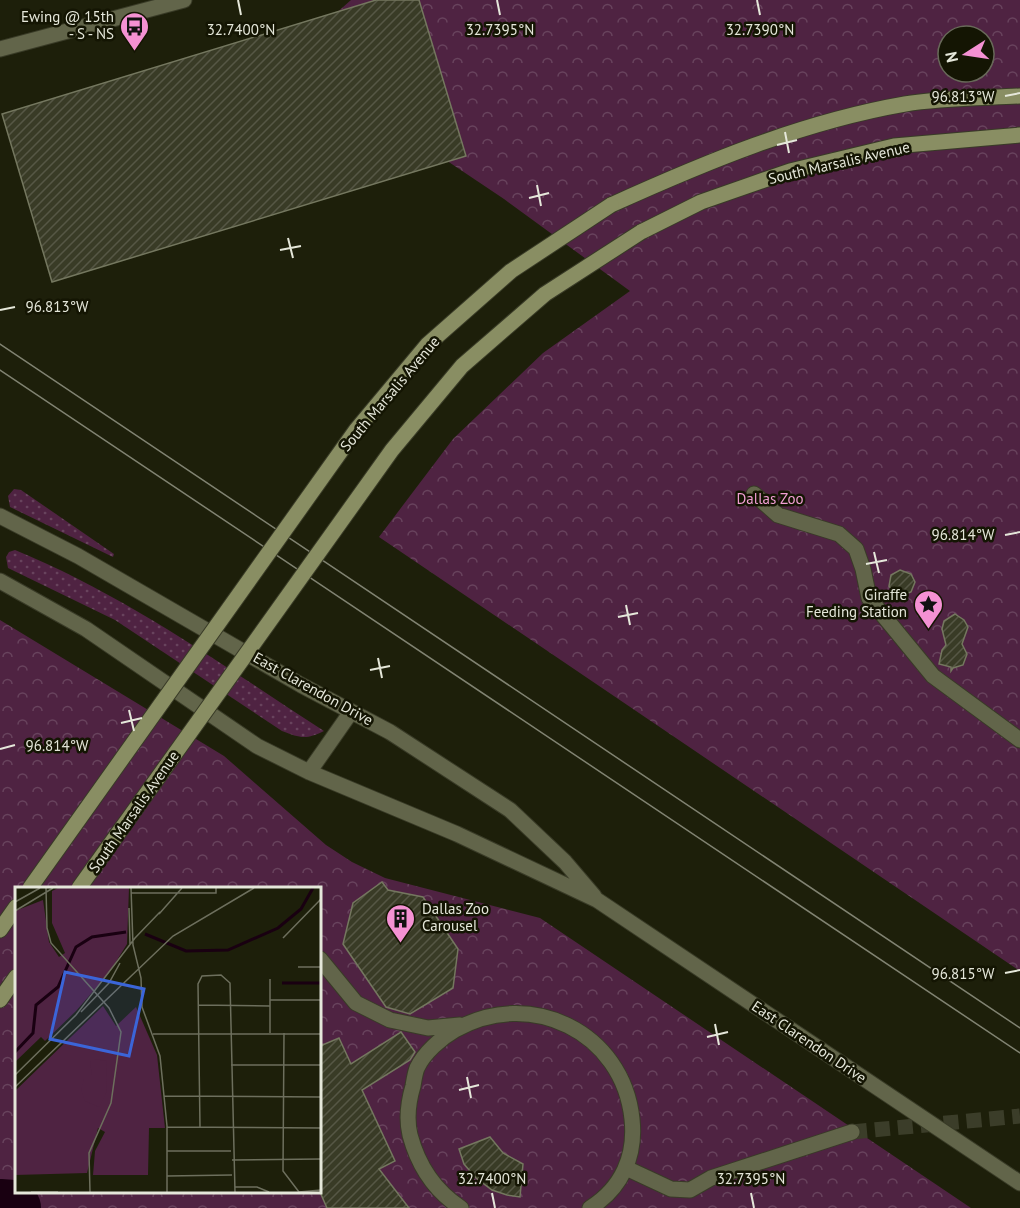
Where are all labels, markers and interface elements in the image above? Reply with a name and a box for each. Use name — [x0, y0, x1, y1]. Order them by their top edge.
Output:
place label: Ewing @ 15th - S - NS — [21, 7, 114, 43]
bus stop icon: Ewing @ 15th - S - NS — [119, 10, 151, 52]
text: 32.7400°N — [207, 20, 275, 39]
text: 32.7395°N — [466, 20, 534, 39]
text: 32.7390°N — [726, 20, 794, 39]
north arrow — [936, 24, 996, 84]
text: N — [940, 50, 962, 64]
text: 96.813°W — [932, 87, 995, 106]
street label: South Marsalis Avenue — [766, 137, 911, 188]
text: 96.813°W — [26, 297, 89, 316]
street label: South Marsalis Avenue — [336, 332, 443, 455]
park label: Dallas Zoo — [737, 489, 803, 508]
text: 96.814°W — [932, 525, 995, 544]
place label: Giraffe Feeding Station — [806, 585, 907, 621]
place icon: Giraffe Feeding Station — [912, 588, 944, 630]
street label: East Clarendon Drive — [250, 648, 377, 729]
text: 96.814°W — [26, 736, 89, 755]
street label: South Marsalis Avenue — [84, 747, 183, 876]
inset map — [15, 887, 321, 1193]
place label: Dallas Zoo Carousel — [422, 899, 489, 935]
building icon: Dallas Zoo Carousel — [385, 902, 417, 944]
text: 96.815°W — [932, 964, 995, 983]
street label: East Clarendon Drive — [748, 996, 870, 1087]
text: 32.7400°N — [458, 1169, 526, 1188]
text: 32.7395°N — [717, 1169, 785, 1188]

